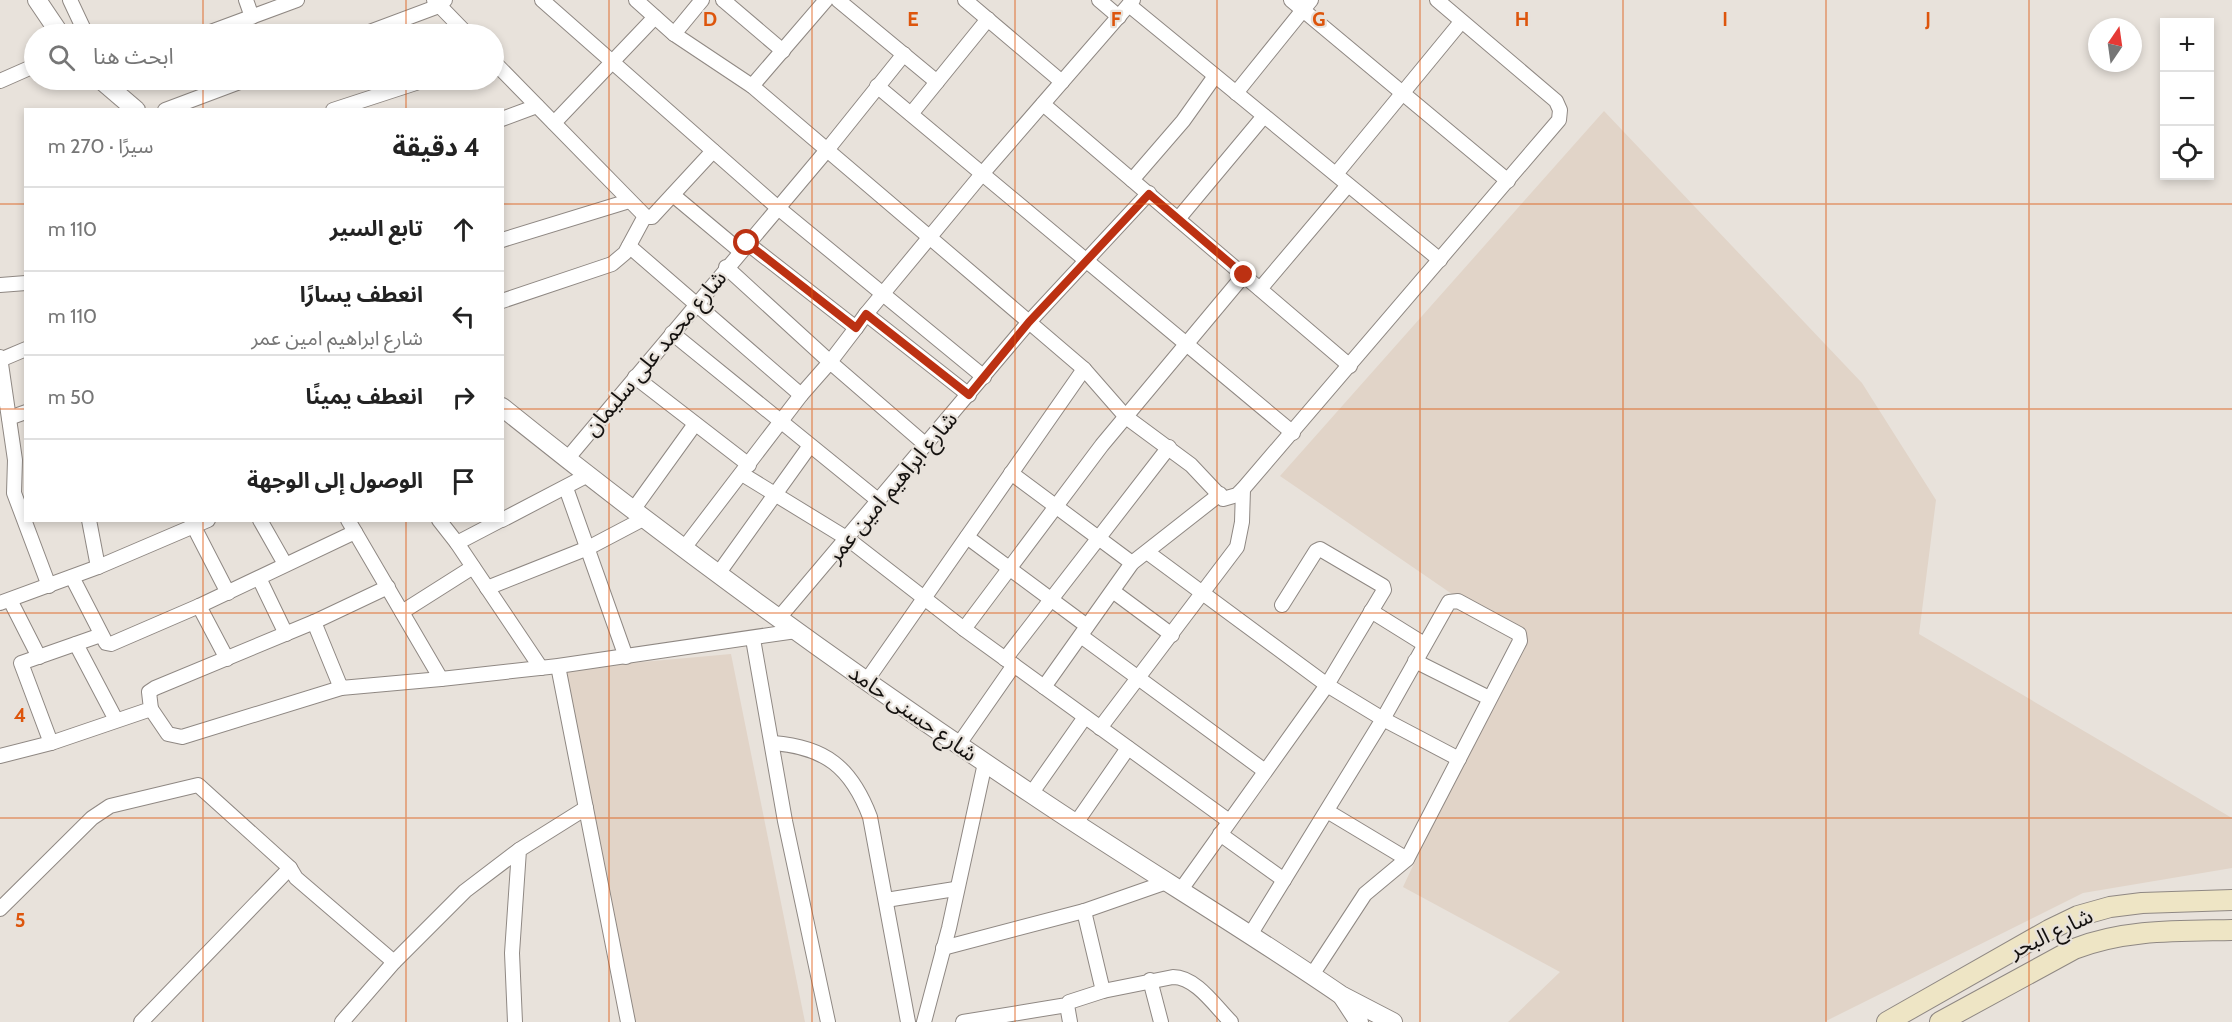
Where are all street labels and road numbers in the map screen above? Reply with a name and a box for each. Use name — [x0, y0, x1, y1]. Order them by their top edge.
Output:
street label: شارع محمد على سليمان — [578, 265, 734, 443]
street label: شارع ابراهيم امين عمر — [820, 406, 965, 571]
street label: شارع حسنى حامد — [842, 659, 983, 770]
street label: شارع البحر — [2004, 902, 2098, 967]

